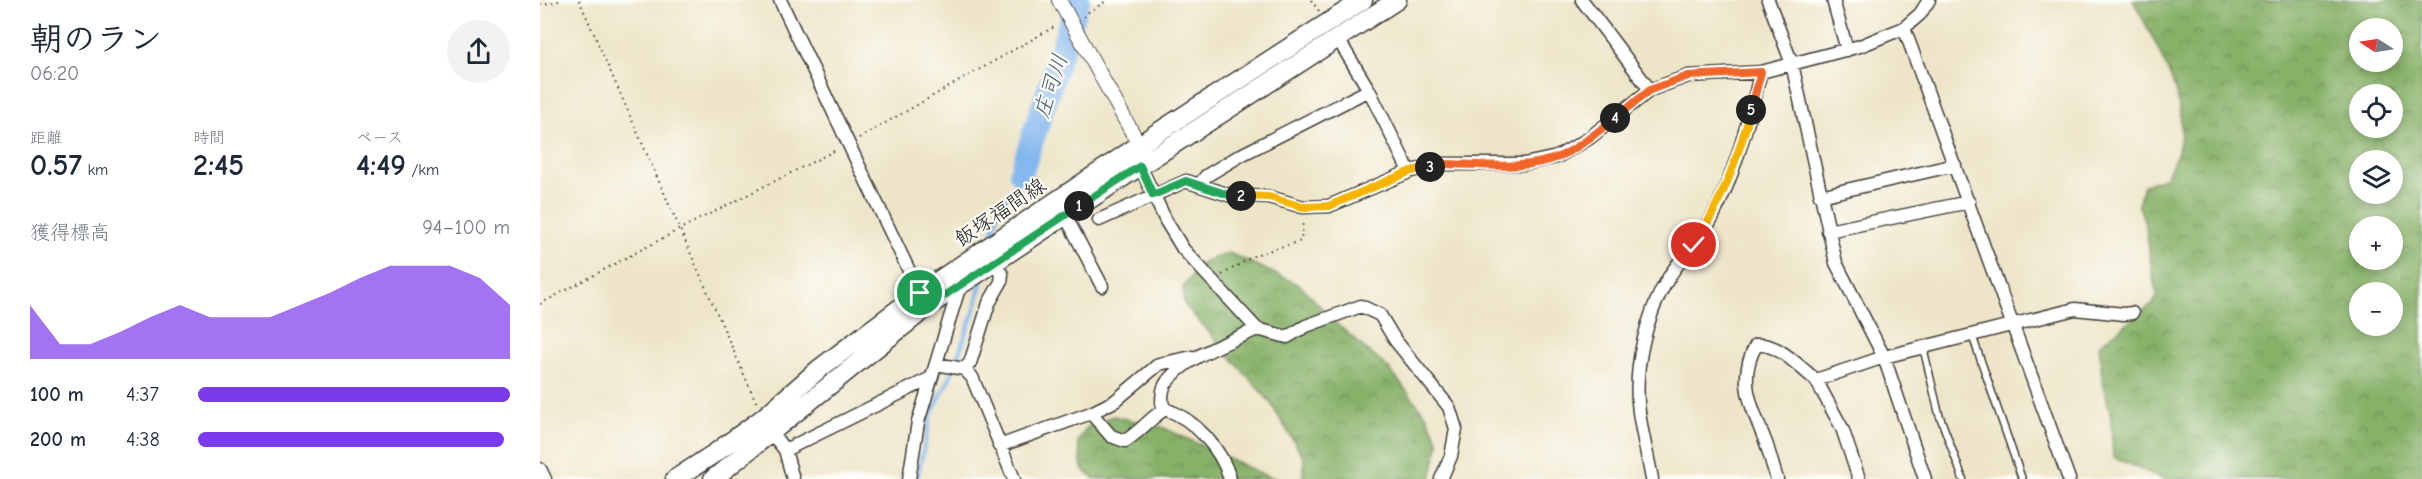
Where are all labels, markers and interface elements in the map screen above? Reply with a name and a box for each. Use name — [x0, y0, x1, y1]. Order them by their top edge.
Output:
north arrow — [2349, 18, 2403, 72]
map controls — [2349, 18, 2403, 336]
text: 朝のラン — [30, 20, 162, 58]
button: share — [447, 20, 510, 83]
water label: 庄司川 — [1028, 51, 1074, 122]
text: 06:20 — [30, 62, 79, 85]
button: locate — [2349, 84, 2403, 138]
pin: 5 — [1736, 95, 1766, 125]
text: 5 — [1747, 101, 1755, 119]
pin: 4 — [1600, 103, 1630, 133]
text: 4 — [1611, 109, 1619, 127]
text: 距離 — [30, 129, 62, 147]
text: 時間 — [193, 129, 225, 147]
text: ペース — [356, 129, 403, 147]
text: 0.57 — [30, 148, 82, 183]
text: 2:45 — [193, 148, 244, 183]
text: 4:49 — [356, 148, 406, 183]
button: layers — [2349, 150, 2403, 204]
pin: 3 — [1415, 152, 1445, 182]
text: 3 — [1426, 158, 1434, 176]
text: km — [82, 161, 108, 179]
text: /km — [406, 161, 439, 179]
street label: 飯塚福間線 — [950, 173, 1050, 251]
pin: 2 — [1226, 181, 1256, 211]
text: 2 — [1237, 187, 1245, 205]
pin: 1 — [1064, 191, 1094, 221]
text: 1 — [1076, 197, 1082, 215]
text: 94–100 m — [422, 216, 510, 239]
button: + — [2349, 216, 2403, 270]
pin — [1668, 219, 1719, 270]
text: 獲得標高 — [30, 221, 110, 244]
icon: check — [1677, 228, 1710, 261]
pin — [894, 267, 945, 318]
icon: arrive — [903, 276, 936, 309]
button: − — [2349, 282, 2403, 336]
text: 100 m — [30, 383, 84, 406]
text: 4:37 — [126, 383, 159, 406]
text: 200 m — [30, 428, 86, 451]
text: 4:38 — [126, 428, 160, 451]

